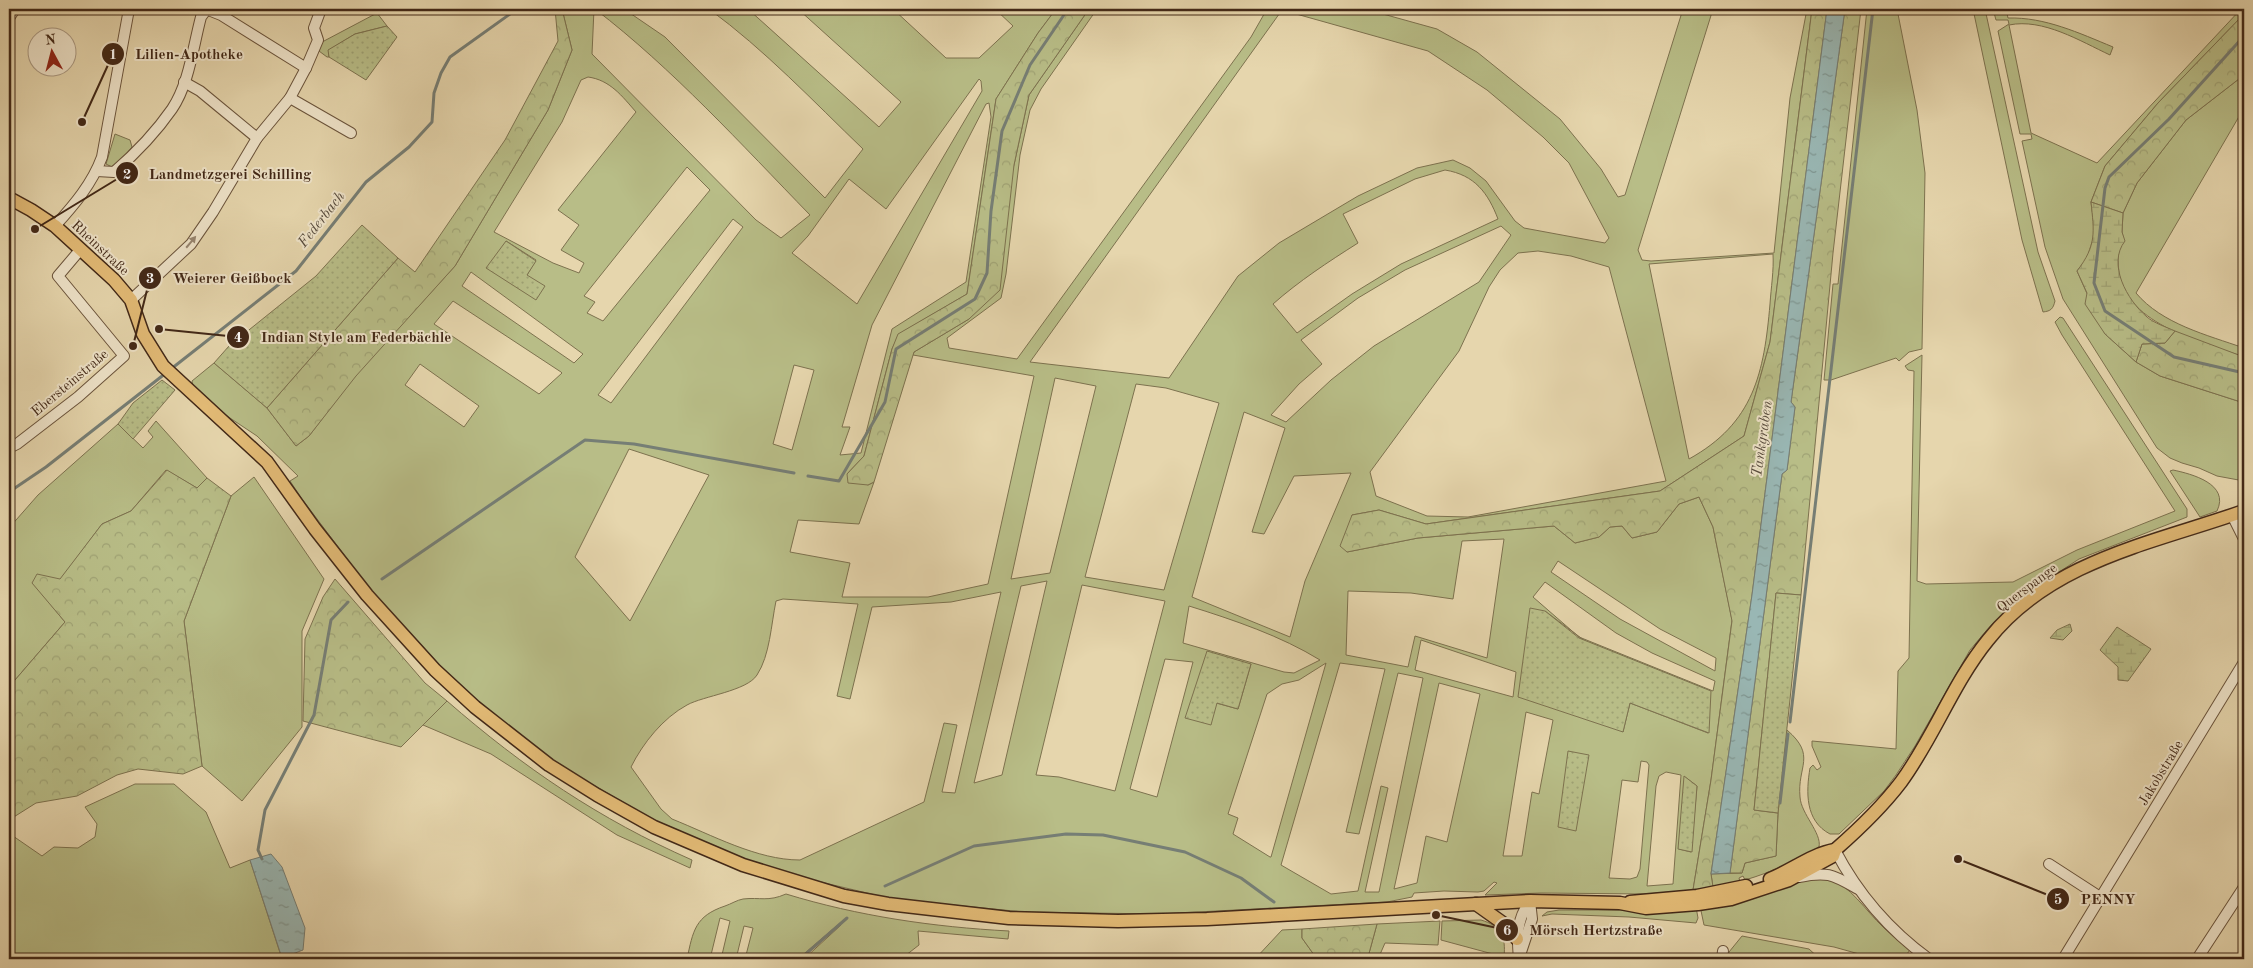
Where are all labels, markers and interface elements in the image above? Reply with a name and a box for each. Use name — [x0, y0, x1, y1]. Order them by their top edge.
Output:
north arrow — [28, 28, 78, 78]
text: N — [44, 32, 57, 48]
callout: Lilien-Apotheke — [100, 39, 253, 69]
text: 1 — [109, 48, 117, 63]
text: Lilien-Apotheke — [135, 48, 243, 63]
callout: Landmetzgerei Schilling — [114, 158, 322, 188]
text: 2 — [123, 168, 131, 183]
text: Landmetzgerei Schilling — [149, 168, 312, 183]
water label: Federbach — [295, 189, 348, 251]
street label: Rheinstraße — [69, 218, 131, 278]
one-way arrow — [186, 236, 197, 249]
callout: Weierer Geißbock — [138, 263, 302, 293]
text: 3 — [146, 272, 154, 287]
text: Weierer Geißbock — [172, 272, 292, 287]
callout: Indian Style am Federbächle — [225, 322, 461, 352]
text: 4 — [234, 331, 242, 346]
text: Indian Style am Federbächle — [261, 331, 451, 346]
street label: Ebersteinstraße — [29, 347, 111, 419]
water label: Tankgraben — [1750, 399, 1776, 478]
street label: Querspange — [1994, 561, 2060, 615]
street label: Jakobstraße — [2136, 738, 2186, 808]
callout: PENNY — [2046, 884, 2146, 914]
text: 5 — [2054, 893, 2062, 908]
text: PENNY — [2081, 893, 2135, 908]
callout: Mörsch Hertzstraße — [1494, 915, 1672, 945]
text: 6 — [1503, 924, 1512, 939]
text: Mörsch Hertzstraße — [1529, 924, 1663, 939]

